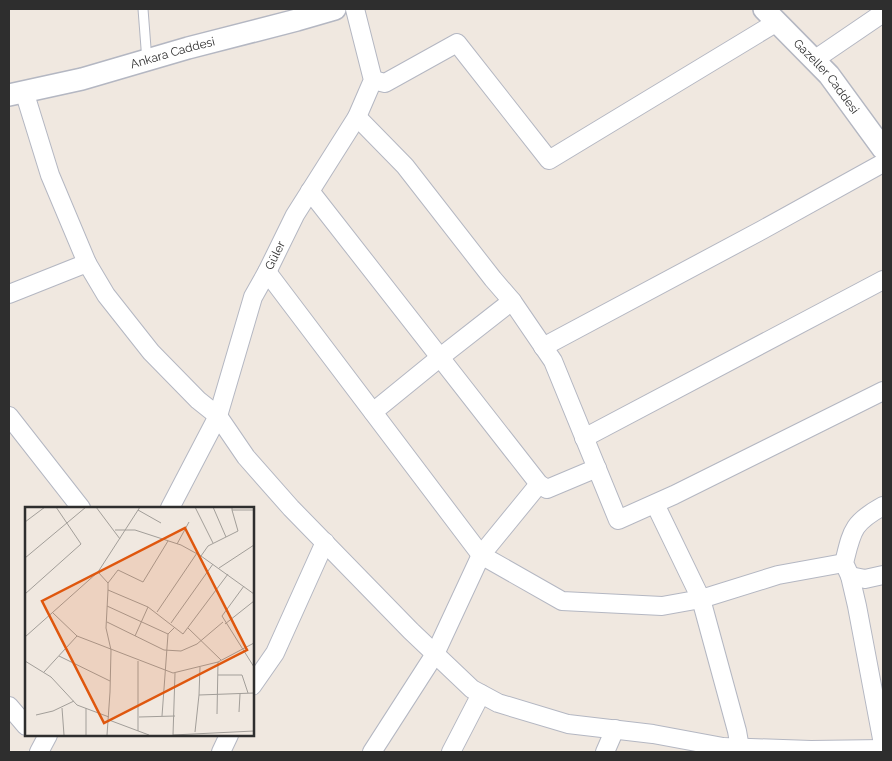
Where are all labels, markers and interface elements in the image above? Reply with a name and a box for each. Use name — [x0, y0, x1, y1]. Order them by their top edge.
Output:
street label: Ankara Caddesi — [129, 34, 216, 71]
street label: Gazeller Caddesi — [791, 36, 862, 116]
street label: Güler — [262, 238, 288, 272]
inset map — [25, 507, 254, 736]

